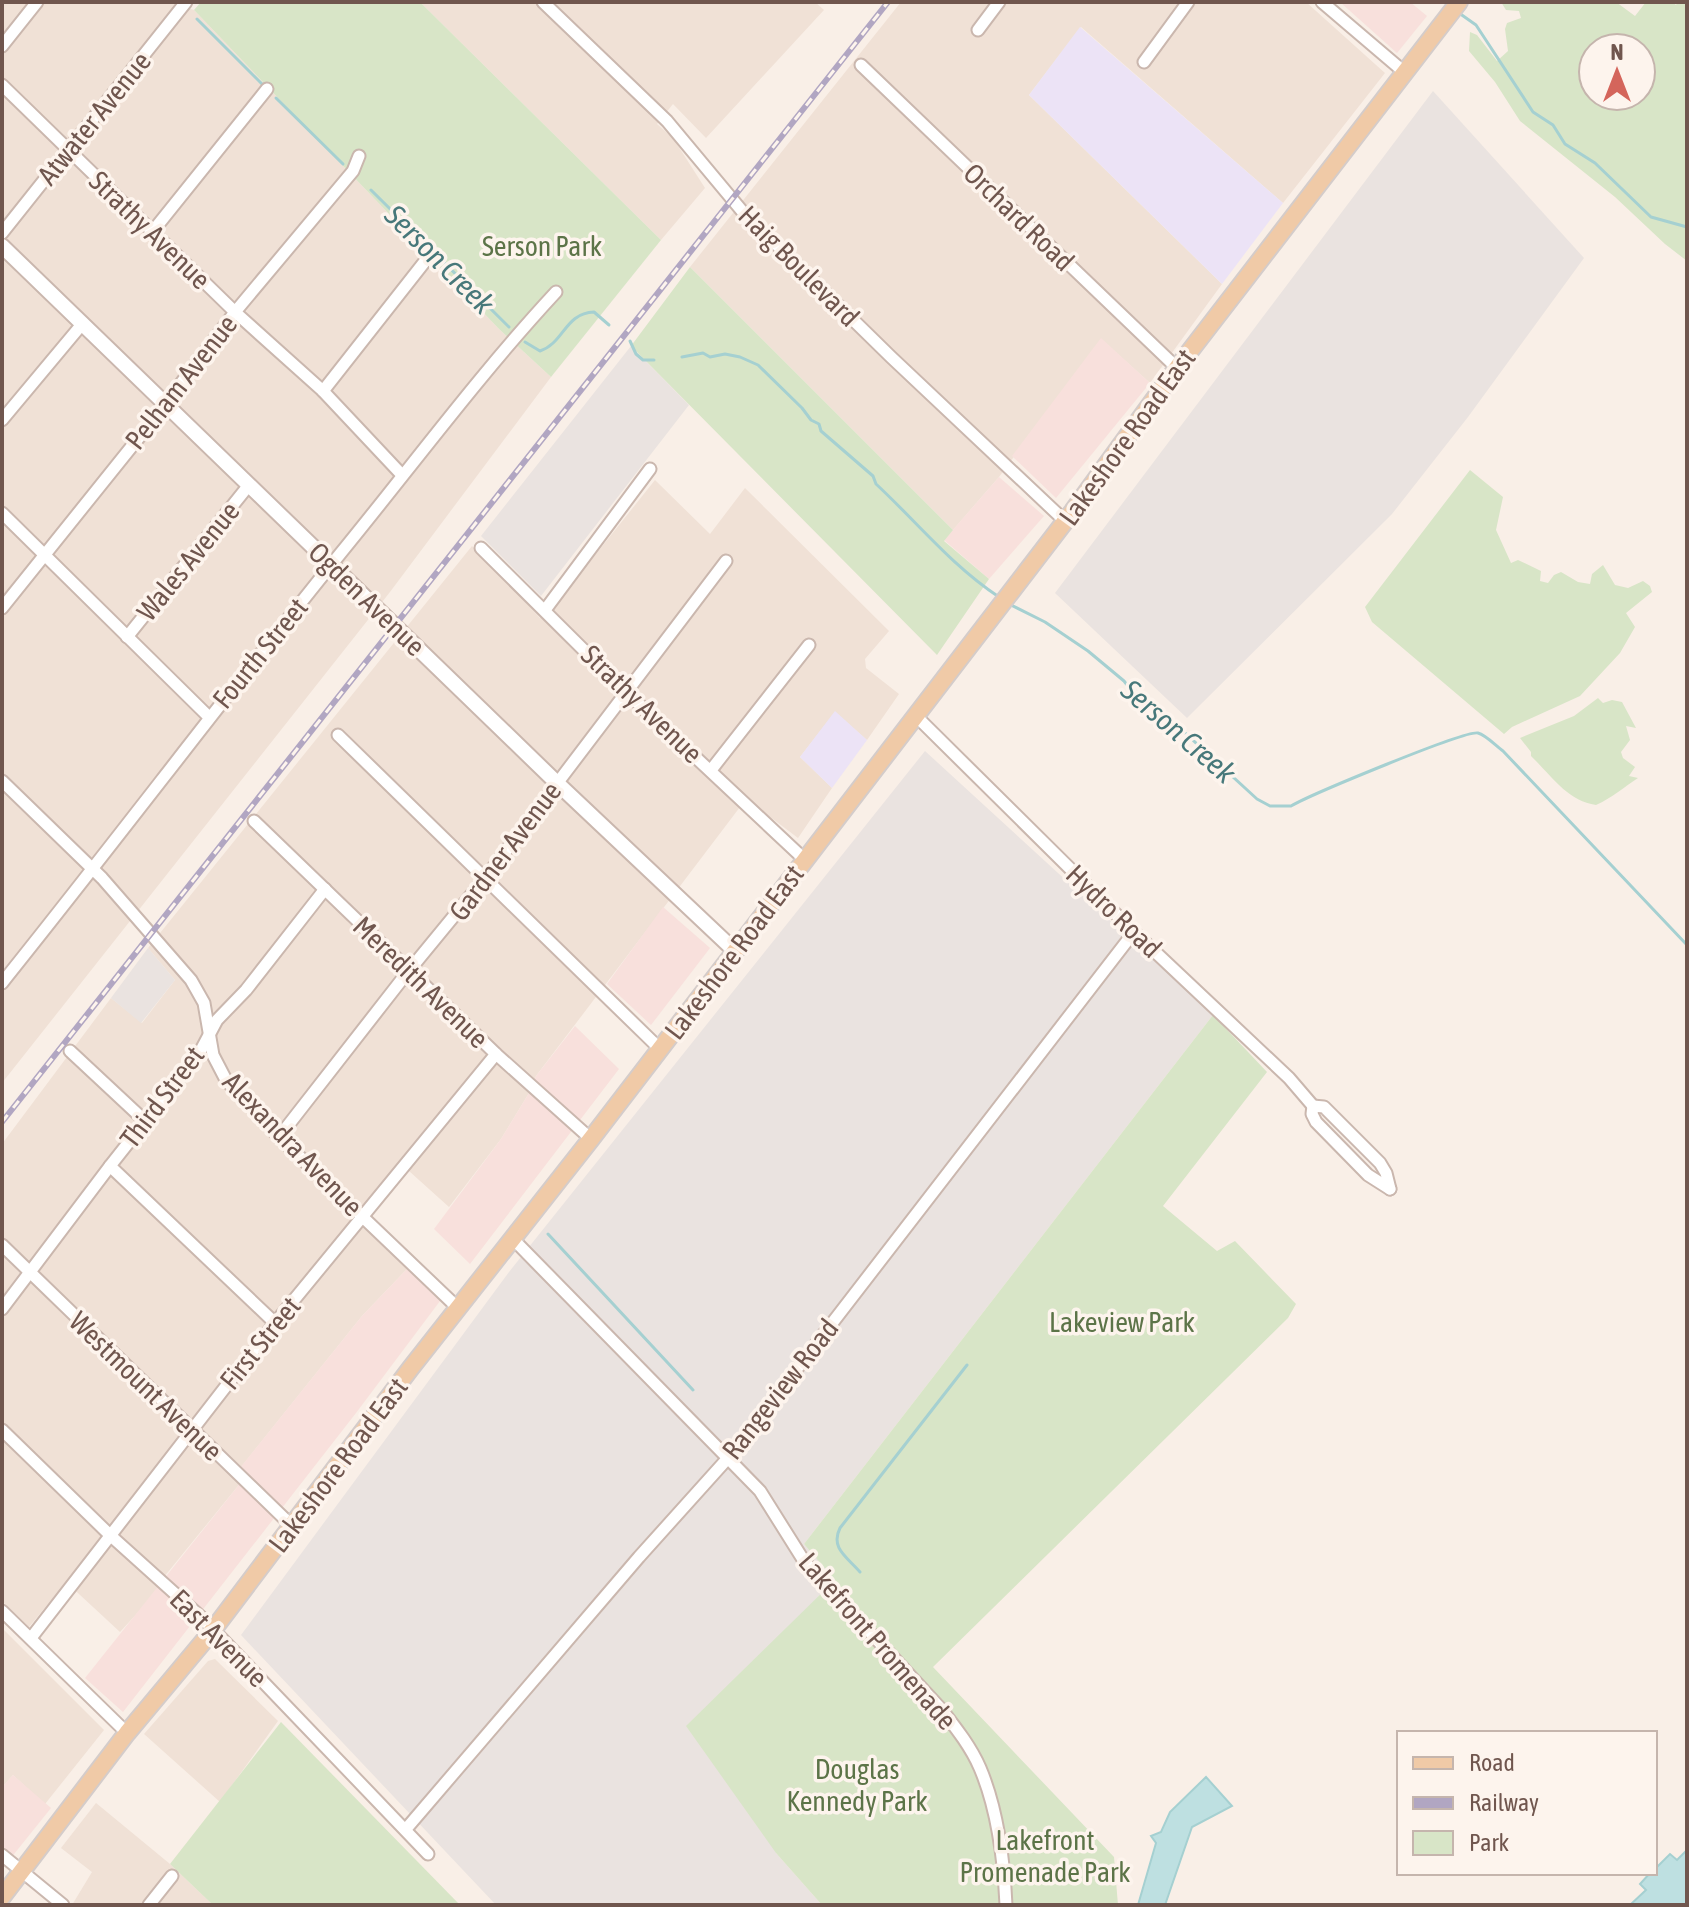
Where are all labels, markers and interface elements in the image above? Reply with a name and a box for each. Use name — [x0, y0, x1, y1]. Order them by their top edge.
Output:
north arrow — [1577, 32, 1657, 112]
text: N — [1611, 39, 1623, 65]
street label: Atwater Avenue — [31, 45, 157, 191]
street label: Orchard Road — [957, 157, 1081, 277]
street label: Strathy Avenue — [83, 165, 217, 295]
water label: Serson Creek — [378, 197, 502, 321]
street label: Haig Boulevard — [732, 199, 866, 333]
park label: Serson Park — [482, 230, 602, 262]
street label: Pelham Avenue — [119, 308, 243, 456]
street label: Lakeshore Road East — [1052, 343, 1202, 531]
street label: Wales Avenue — [130, 495, 246, 627]
street label: Ogden Avenue — [302, 536, 432, 662]
street label: Fourth Street — [206, 592, 314, 714]
street label: Strathy Avenue — [575, 639, 709, 769]
water label: Serson Creek — [1114, 672, 1243, 790]
street label: Gardner Avenue — [442, 775, 568, 927]
street label: Hydro Road — [1060, 858, 1168, 964]
street label: Lakeshore Road East — [658, 859, 810, 1045]
street label: Meredith Avenue — [347, 910, 495, 1054]
street label: Third Street — [114, 1040, 210, 1154]
street label: Alexandra Avenue — [217, 1066, 369, 1222]
street label: First Street — [213, 1290, 307, 1396]
street label: Westmount Avenue — [63, 1305, 229, 1467]
park label: Lakeview Park — [1049, 1306, 1195, 1338]
street label: Rangeview Road — [715, 1313, 845, 1465]
street label: Lakeshore Road East — [262, 1372, 414, 1558]
street label: Lakefront Promenade — [793, 1546, 963, 1736]
street label: East Avenue — [164, 1583, 274, 1693]
legend — [1397, 1731, 1657, 1875]
text: Road — [1469, 1749, 1515, 1776]
park label: Douglas Kennedy Park — [786, 1753, 928, 1817]
text: Railway — [1469, 1789, 1539, 1816]
park label: Lakefront Promenade Park — [959, 1824, 1131, 1888]
text: Park — [1469, 1829, 1510, 1856]

